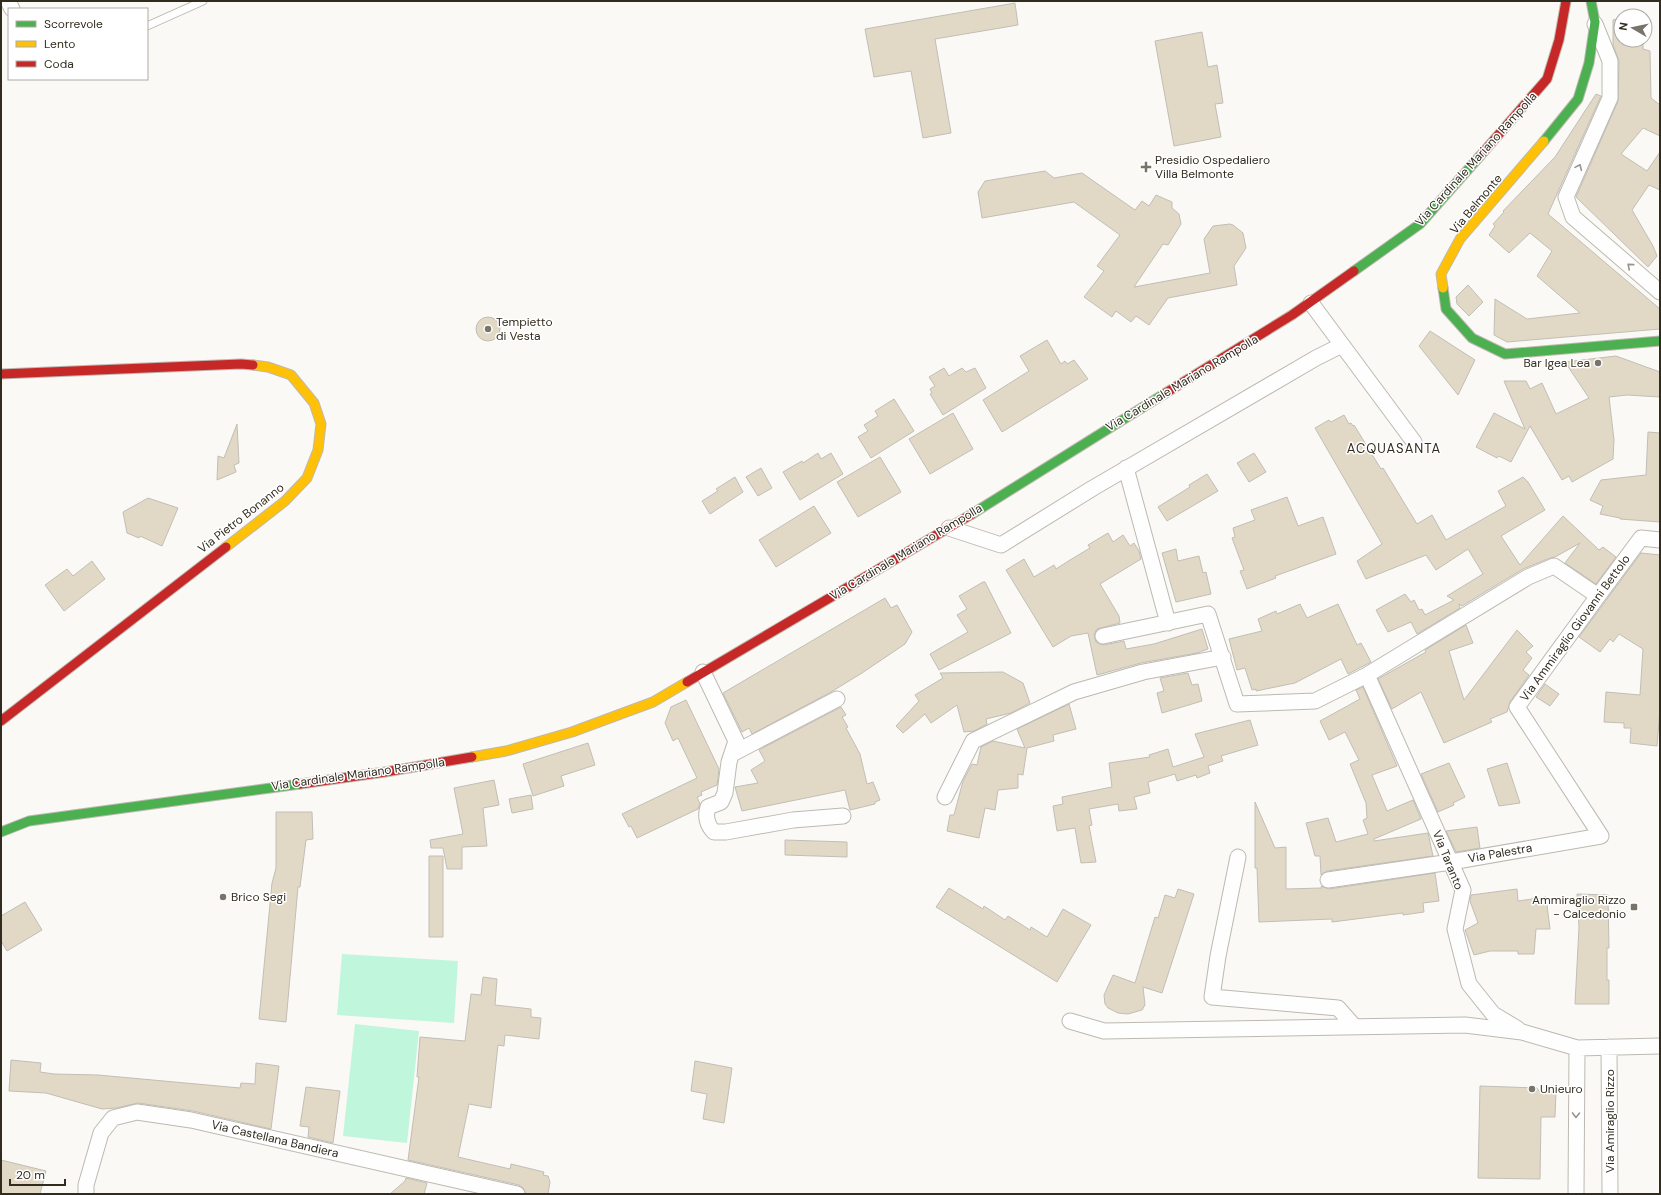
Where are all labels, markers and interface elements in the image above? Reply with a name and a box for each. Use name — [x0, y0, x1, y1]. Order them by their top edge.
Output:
legend — [8, 8, 148, 80]
north arrow — [1613, 8, 1653, 48]
text: Scorrevole — [44, 16, 103, 32]
text: N — [1616, 21, 1631, 31]
text: Lento — [44, 36, 75, 52]
text: Coda — [44, 56, 74, 72]
street label: Via Cardinale Mariano Rampolla — [1412, 89, 1540, 229]
place label: Presidio Ospedaliero Villa Belmonte — [1155, 152, 1270, 182]
marker: Presidio Ospedaliero Villa Belmonte — [1140, 161, 1152, 173]
one-way arrow — [1575, 163, 1583, 170]
street label: Via Belmonte — [1446, 171, 1506, 237]
one-way arrow — [1628, 264, 1635, 271]
place label: Tempietto di Vesta — [496, 314, 553, 344]
marker: Tempietto di Vesta — [483, 324, 493, 334]
street label: Via Cardinale Mariano Rampolla — [1103, 331, 1261, 435]
place label: Bar Igea Lea — [1523, 355, 1590, 371]
marker: Bar Igea Lea — [1593, 358, 1603, 368]
district label: ACQUASANTA — [1347, 440, 1441, 457]
street label: Via Pietro Bonanno — [195, 479, 287, 557]
street label: Via Cardinale Mariano Rampolla — [827, 500, 985, 604]
street label: Via Ammiraglio Giovanni Bettolo — [1516, 551, 1634, 705]
street label: Via Cardinale Mariano Rampolla — [270, 754, 446, 794]
street label: Via Taranto — [1429, 828, 1467, 892]
street label: Via Palestra — [1467, 839, 1533, 867]
place label: Brico Segi — [231, 889, 286, 905]
marker: Brico Segi — [218, 892, 228, 902]
place label: Ammiraglio Rizzo - Calcedonio — [1532, 892, 1626, 922]
marker: Ammiraglio Rizzo - Calcedonio — [1629, 902, 1639, 912]
street label: Via Amiraglio Rizzo — [1602, 1069, 1618, 1173]
place label: Unieuro — [1540, 1081, 1583, 1097]
marker: Unieuro — [1527, 1084, 1537, 1094]
one-way arrow — [1572, 1112, 1580, 1118]
street label: Via Castellana Bandiera — [210, 1117, 340, 1161]
scale bar — [10, 1161, 65, 1187]
text: 20 m — [16, 1167, 45, 1183]

